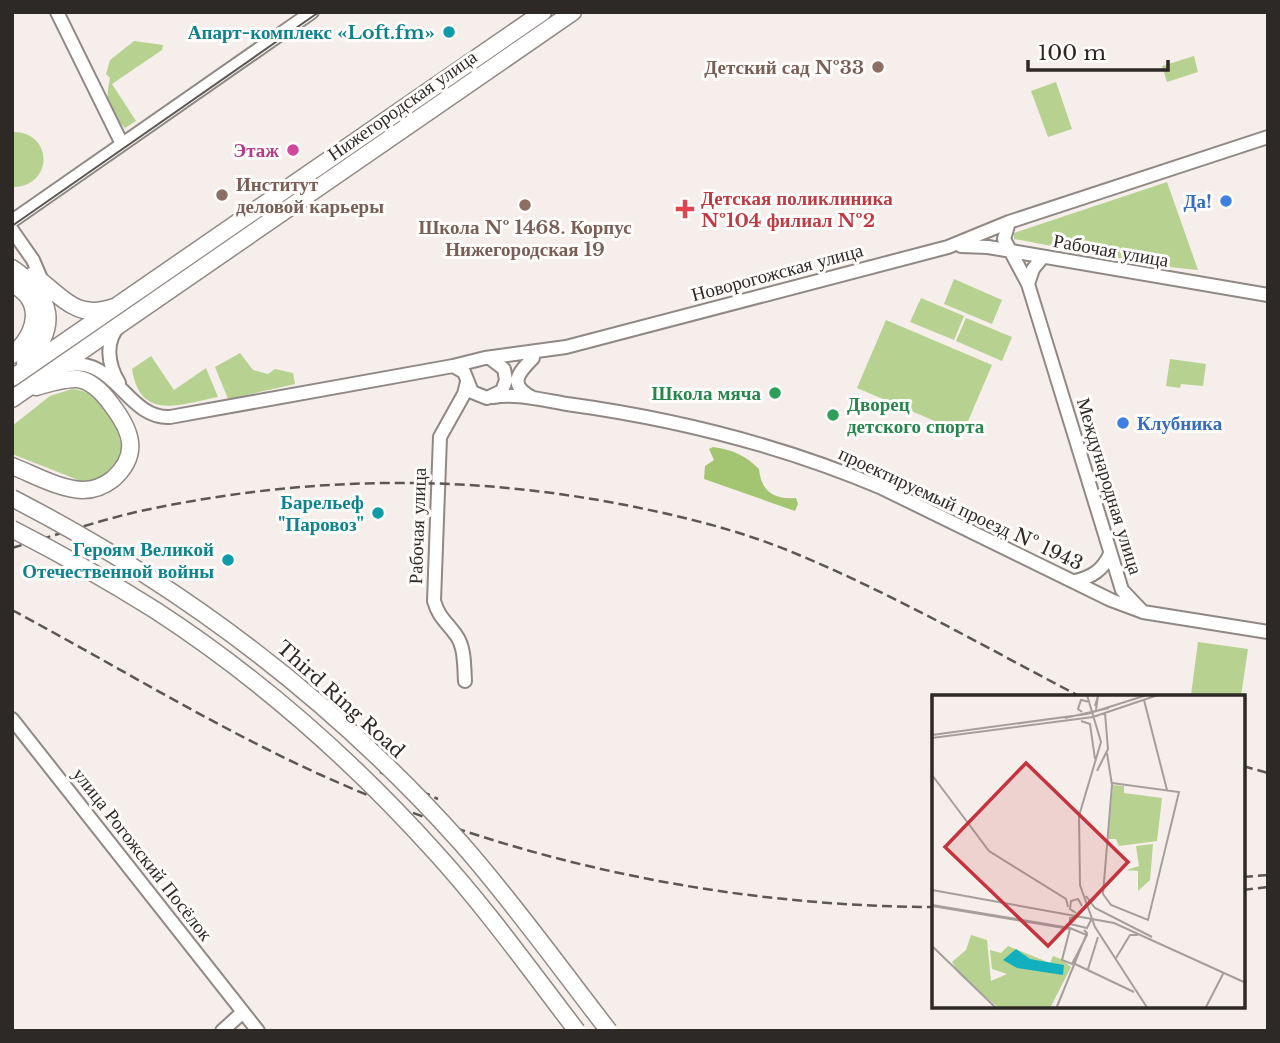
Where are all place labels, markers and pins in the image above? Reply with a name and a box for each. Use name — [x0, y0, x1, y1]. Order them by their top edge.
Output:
place label: Апарт-комплекс «Loft.fm» — [188, 21, 435, 44]
marker: Апарт-комплекс «Loft.fm» — [441, 24, 457, 40]
place label: Детский сад №33 — [704, 56, 864, 79]
marker: Детский сад №33 — [870, 59, 886, 75]
place label: Этаж — [233, 139, 279, 162]
marker: Этаж — [285, 142, 301, 158]
place label: Институт деловой карьеры — [236, 173, 384, 218]
marker: Институт деловой карьеры — [214, 187, 230, 203]
place label: Детская поликлиника №104 филиал №2 — [701, 187, 893, 232]
place label: Да! — [1184, 190, 1212, 213]
marker: Да! — [1218, 193, 1234, 209]
marker: Школа № 1468. Корпус Нижегородская 19 — [517, 197, 533, 213]
marker: Детская поликлиника №104 филиал №2 — [675, 199, 695, 219]
place label: Школа № 1468. Корпус Нижегородская 19 — [418, 216, 632, 261]
place label: Школа мяча — [652, 382, 761, 405]
marker: Школа мяча — [767, 385, 783, 401]
place label: Дворец детского спорта — [847, 393, 985, 438]
marker: Дворец детского спорта — [825, 407, 841, 423]
place label: Клубника — [1137, 412, 1223, 435]
marker: Клубника — [1115, 415, 1131, 431]
place label: Барельеф "Паровоз" — [278, 491, 364, 536]
marker: Барельеф "Паровоз" — [370, 505, 386, 521]
place label: Героям Великой Отечественной войны — [22, 538, 214, 583]
marker: Героям Великой Отечественной войны — [220, 552, 236, 568]

